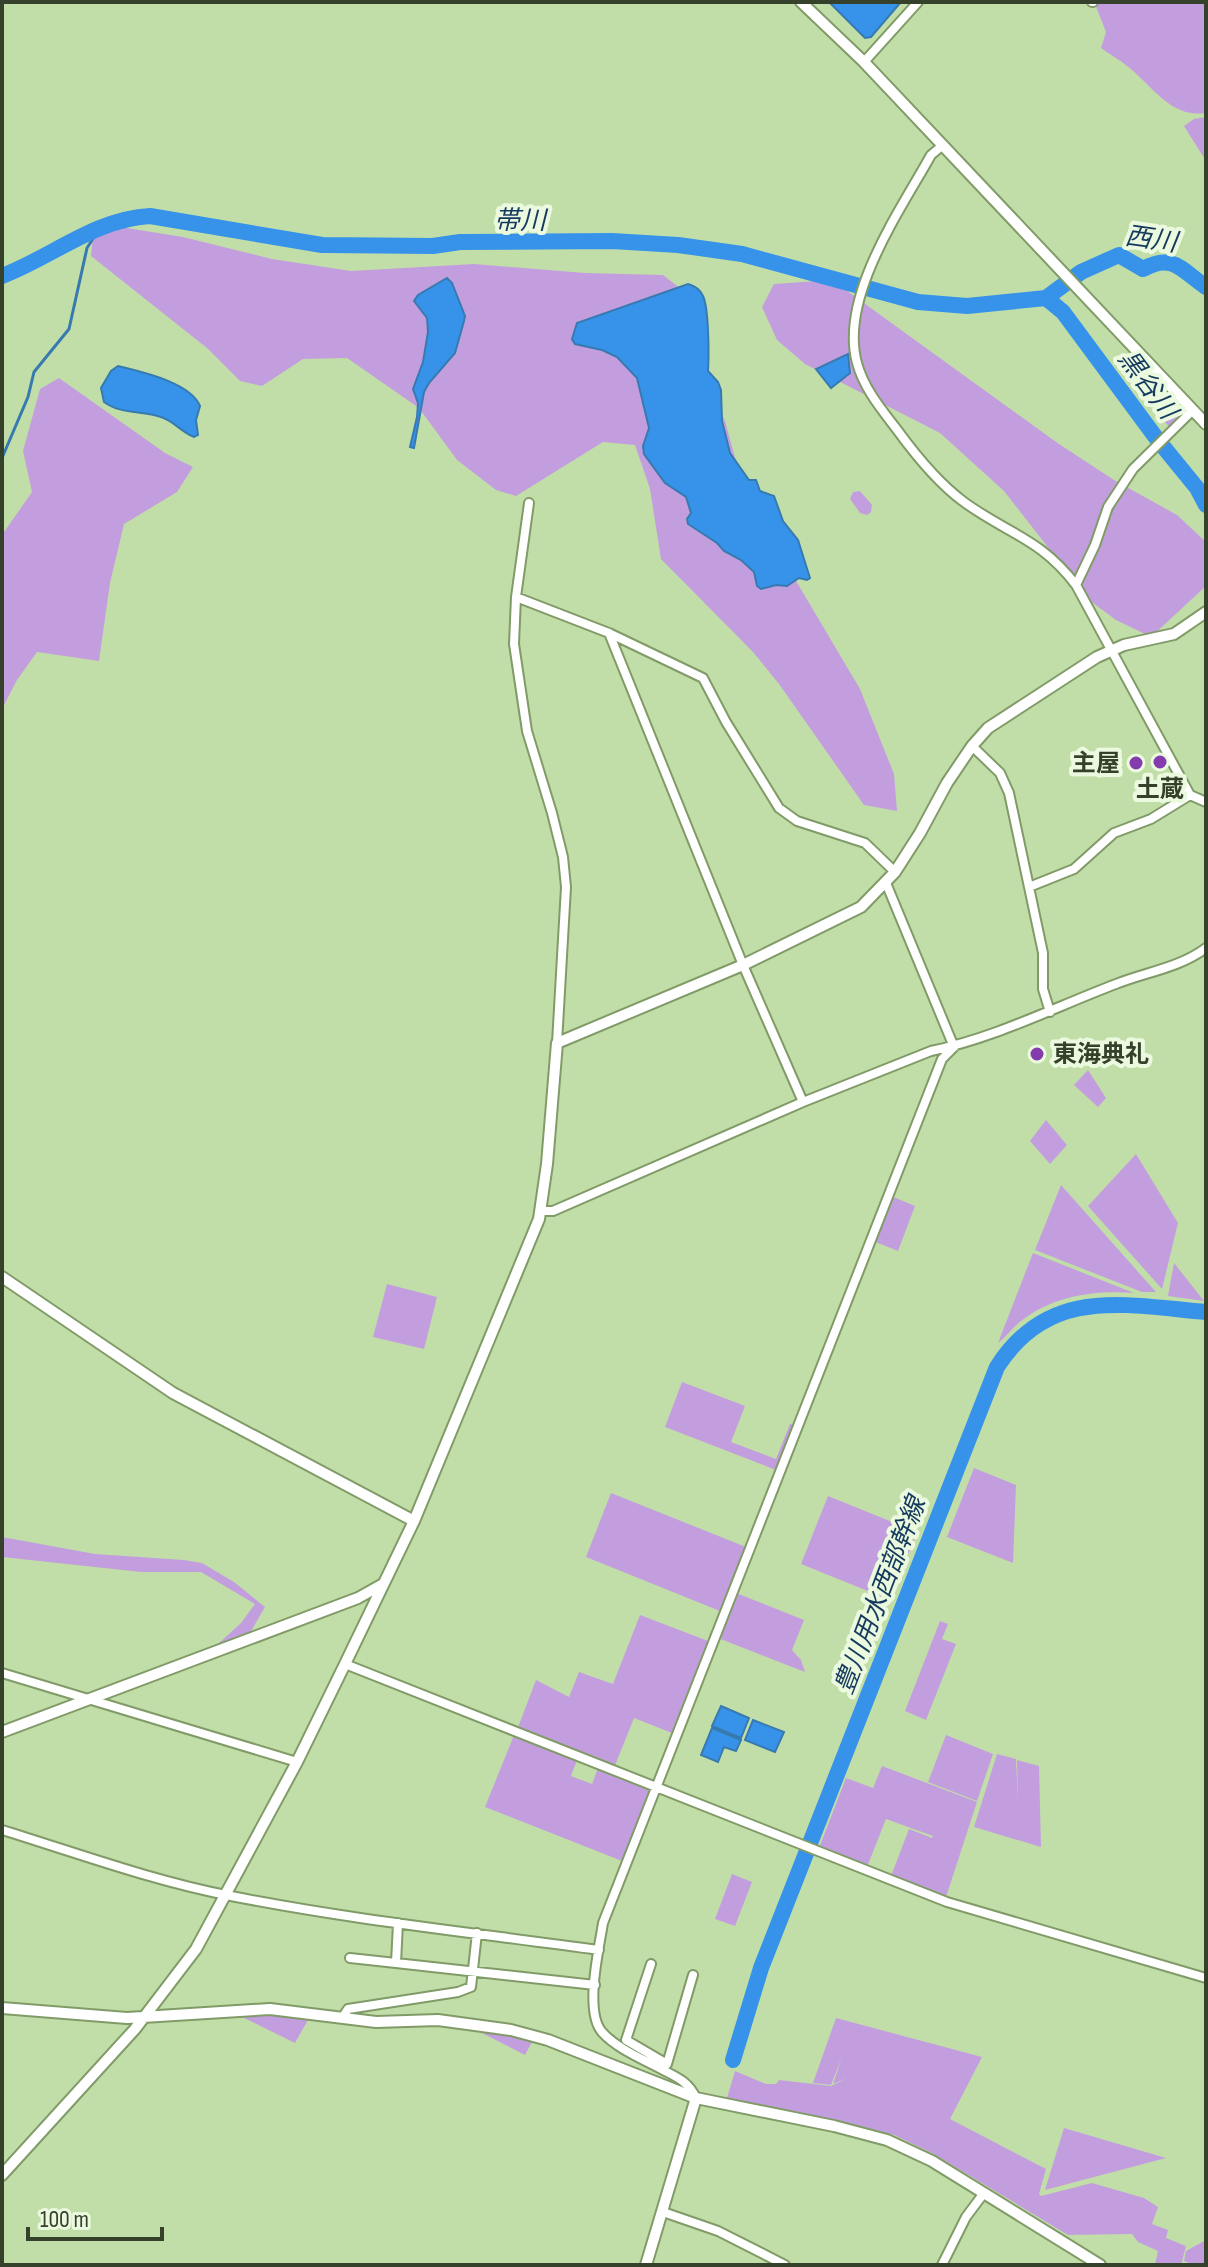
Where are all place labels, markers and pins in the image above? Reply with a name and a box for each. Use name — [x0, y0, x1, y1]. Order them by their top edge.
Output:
place label: 主屋 — [1072, 749, 1120, 778]
marker: 土蔵 — [1151, 753, 1169, 771]
marker: 主屋 — [1127, 754, 1145, 772]
place label: 土蔵 — [1136, 775, 1184, 804]
place label: 東海典礼 — [1053, 1040, 1149, 1069]
marker: 東海典礼 — [1028, 1045, 1046, 1063]

